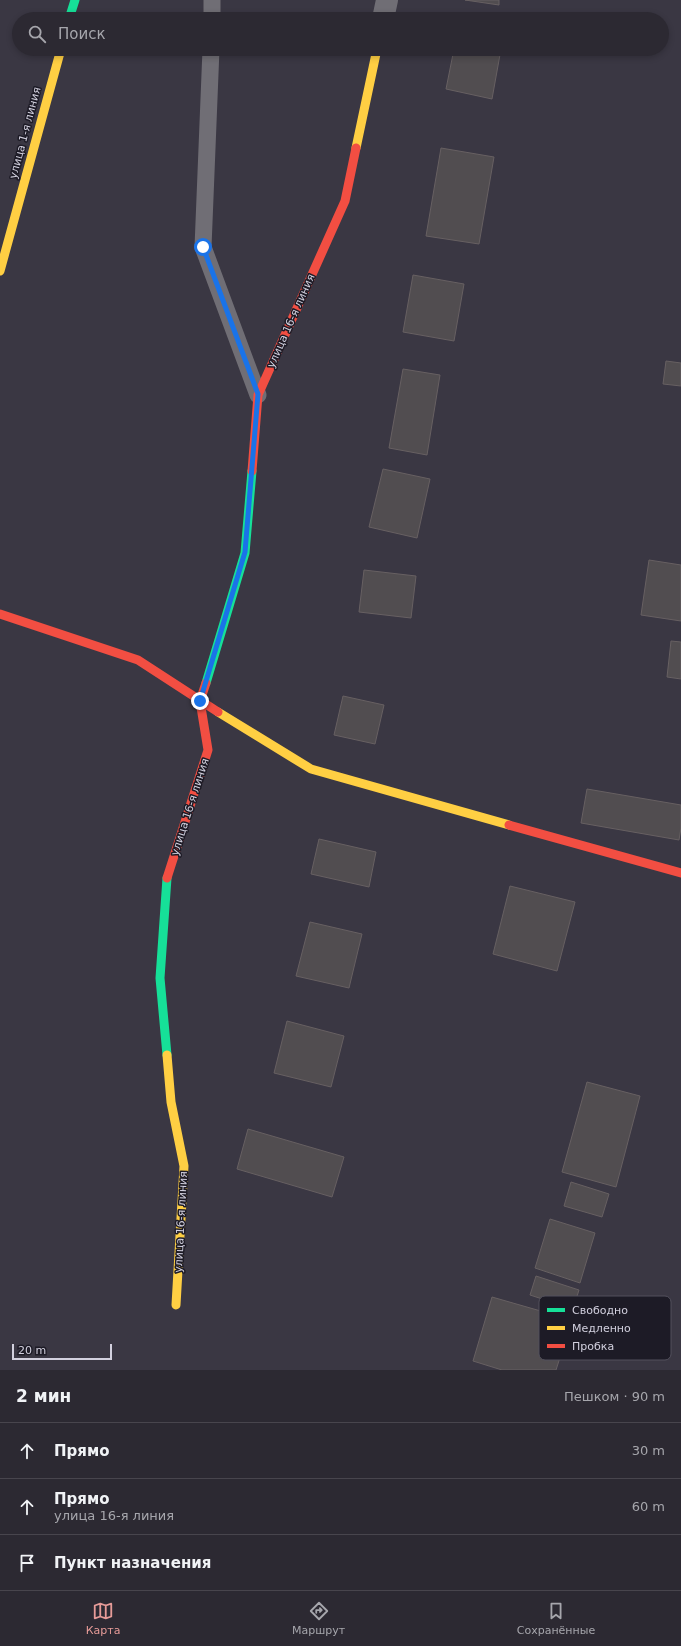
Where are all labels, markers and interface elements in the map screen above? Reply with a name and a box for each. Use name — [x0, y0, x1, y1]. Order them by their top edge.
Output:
search box — [12, 12, 669, 56]
icon: search — [26, 23, 48, 45]
text: Поиск — [58, 25, 106, 43]
street label: улица 1-я линия — [6, 86, 44, 180]
route start — [194, 238, 212, 256]
street label: улица 16-я линия — [264, 272, 318, 370]
route end — [191, 692, 209, 710]
street label: улица 16-я линия — [168, 757, 212, 857]
street label: улица 16-я линия — [172, 1171, 190, 1273]
legend — [539, 1296, 671, 1360]
text: Свободно — [572, 1304, 628, 1317]
text: Медленно — [572, 1322, 631, 1335]
text: Пробка — [572, 1340, 614, 1353]
scale bar — [12, 1342, 112, 1361]
text: 20 m — [18, 1344, 46, 1357]
text: 2 мин — [16, 1386, 71, 1406]
text: Пешком · 90 m — [564, 1389, 665, 1404]
icon: ahead — [16, 1440, 38, 1462]
text: Прямо — [54, 1442, 110, 1460]
text: 30 m — [632, 1443, 665, 1458]
text: Прямо — [54, 1490, 110, 1508]
icon: ahead — [16, 1496, 38, 1518]
text: 60 m — [632, 1499, 665, 1514]
text: улица 16-я линия — [54, 1508, 174, 1523]
icon: arrive — [16, 1552, 38, 1574]
text: Пункт назначения — [54, 1554, 211, 1572]
tab: Карта — [86, 1600, 120, 1637]
tab: Маршрут — [292, 1600, 345, 1637]
tab: Сохранённые — [517, 1600, 595, 1637]

